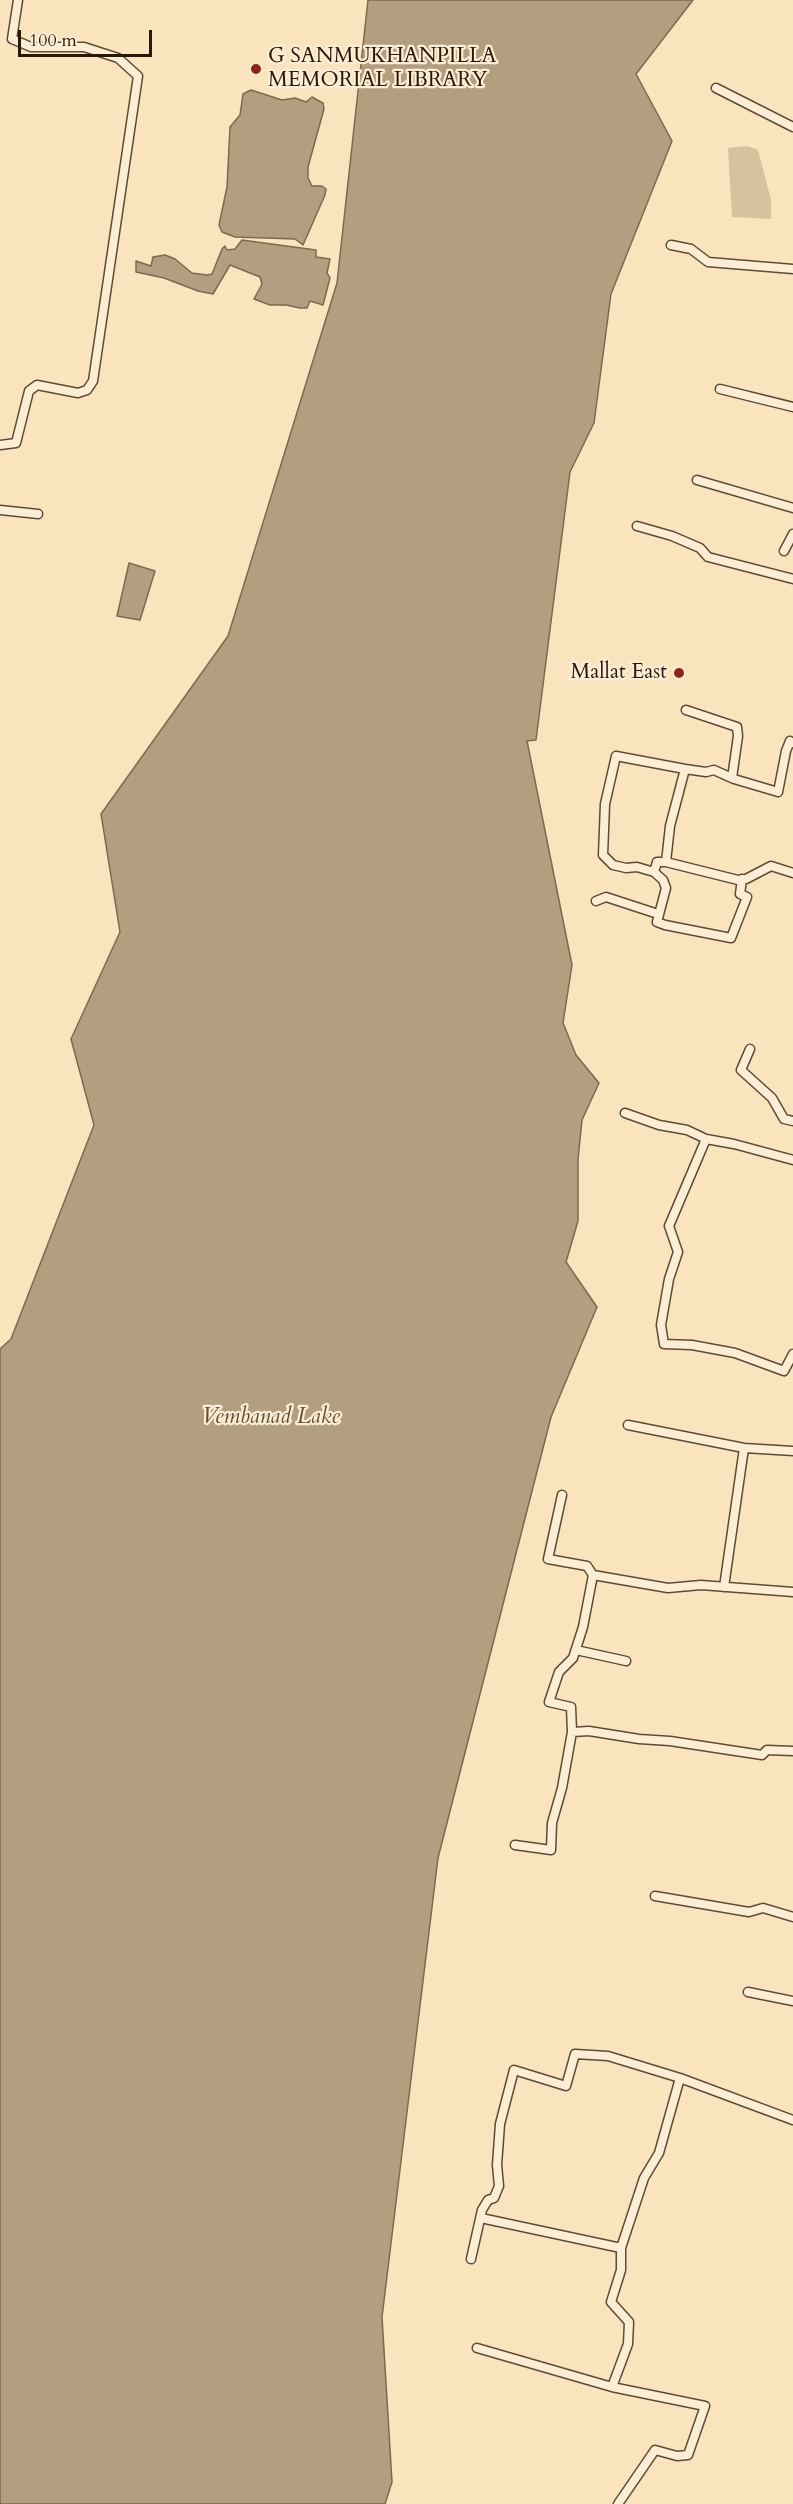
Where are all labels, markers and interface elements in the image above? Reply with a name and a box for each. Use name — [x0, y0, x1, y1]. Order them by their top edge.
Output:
scale bar — [21, 18, 154, 56]
text: 100 m — [29, 28, 77, 53]
place label: G SANMUKHANPILLA MEMORIAL LIBRARY — [268, 44, 497, 94]
marker: G SANMUKHANPILLA MEMORIAL LIBRARY — [249, 62, 263, 76]
place label: Mallat East — [570, 660, 667, 686]
marker: Mallat East — [672, 666, 686, 680]
water label: Vembanad Lake — [202, 1405, 340, 1431]

